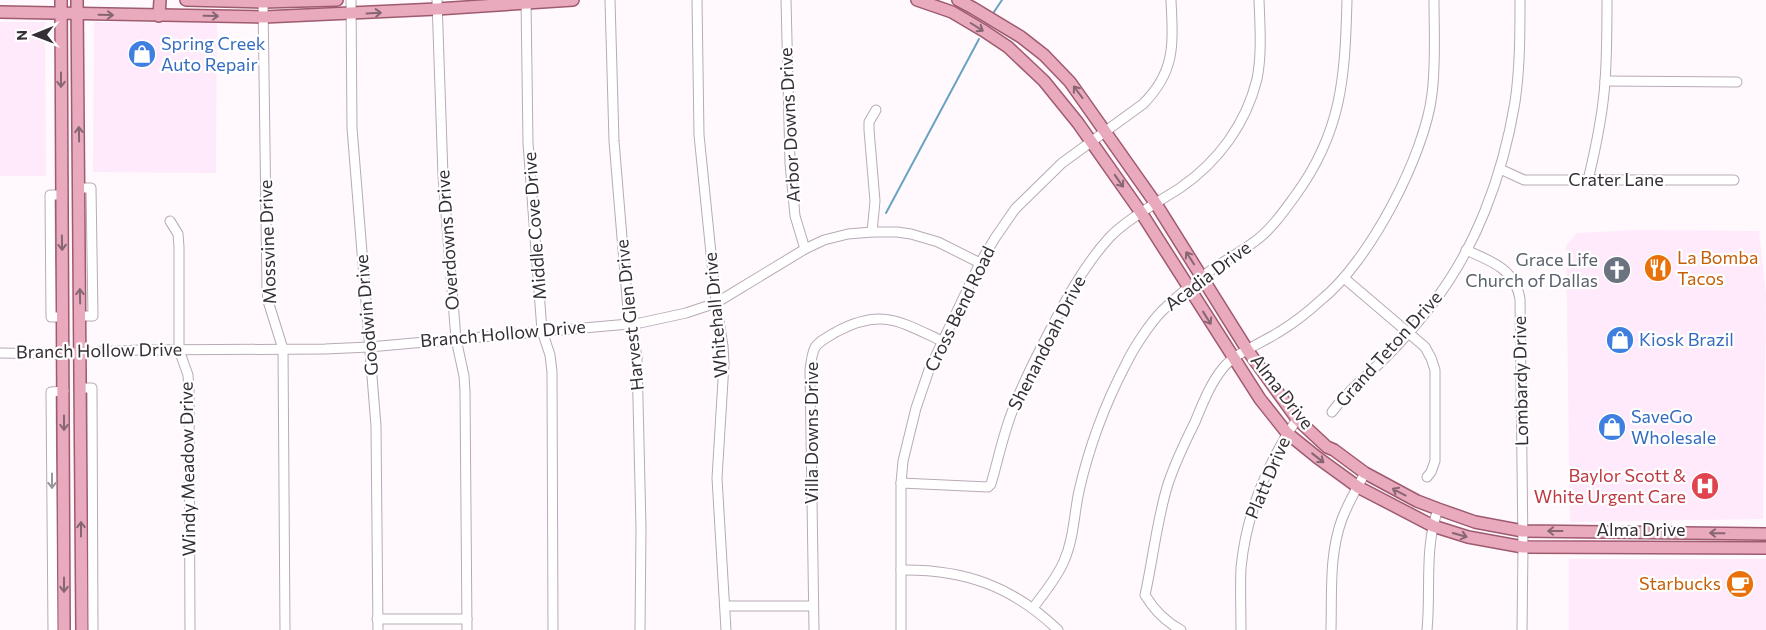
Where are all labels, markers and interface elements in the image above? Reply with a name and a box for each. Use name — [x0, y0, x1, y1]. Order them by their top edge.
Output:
one-way arrow — [366, 8, 382, 17]
north arrow — [10, 10, 60, 60]
one-way arrow — [98, 10, 114, 19]
one-way arrow — [203, 12, 219, 21]
one-way arrow — [970, 23, 984, 33]
text: N — [13, 30, 30, 41]
place label: Spring Creek Auto Repair — [161, 32, 266, 75]
shop icon: Spring Creek Auto Repair — [127, 39, 157, 69]
street label: Arbor Downs Drive — [774, 47, 804, 203]
one-way arrow — [56, 72, 66, 88]
one-way arrow — [1072, 86, 1083, 99]
one-way arrow — [74, 126, 84, 142]
street label: Middle Cove Drive — [518, 151, 550, 301]
street label: Crater Lane — [1568, 168, 1664, 190]
street label: Overdowns Drive — [431, 169, 463, 311]
one-way arrow — [1114, 174, 1124, 188]
street label: Mossvine Drive — [254, 179, 280, 305]
one-way arrow — [58, 234, 67, 250]
street label: Acadia Drive — [1160, 236, 1255, 315]
street label: Harvest Glen Drive — [610, 238, 648, 392]
street label: Cross Bend Road — [919, 242, 999, 375]
place label: La Bomba Tacos — [1677, 246, 1758, 289]
place label: Grace Life Church of Dallas — [1465, 248, 1598, 291]
street label: Whitehall Drive — [699, 251, 731, 379]
one-way arrow — [1184, 251, 1194, 265]
restaurant icon: La Bomba Tacos — [1643, 253, 1673, 283]
street label: Goodwin Drive — [350, 254, 382, 377]
church icon: Grace Life Church of Dallas — [1602, 255, 1632, 285]
street label: Shenandoah Drive — [1003, 272, 1090, 414]
street label: Grand Teton Drive — [1330, 286, 1446, 411]
one-way arrow — [75, 289, 85, 305]
one-way arrow — [1203, 310, 1213, 324]
street label: Branch Hollow Drive — [419, 315, 587, 351]
street label: Lombardy Drive — [1508, 316, 1532, 446]
shop icon: Kiosk Brazil — [1605, 325, 1635, 355]
place label: Kiosk Brazil — [1639, 328, 1734, 350]
street label: Branch Hollow Drive — [16, 338, 182, 362]
street label: Alma Drive — [1247, 350, 1319, 433]
street label: Villa Downs Drive — [800, 362, 822, 504]
street label: Windy Meadow Drive — [174, 381, 200, 557]
place label: SaveGo Wholesale — [1631, 405, 1716, 448]
shop icon: SaveGo Wholesale — [1597, 412, 1627, 442]
one-way arrow — [59, 414, 69, 430]
street label: Platt Drive — [1240, 433, 1294, 522]
one-way arrow — [1311, 453, 1324, 464]
place label: Baylor Scott & White Urgent Care — [1534, 464, 1686, 507]
hospital icon: Baylor Scott & White Urgent Care — [1690, 471, 1720, 501]
one-way arrow — [47, 472, 57, 489]
one-way arrow — [1392, 486, 1407, 496]
street label: Alma Drive — [1596, 518, 1686, 540]
one-way arrow — [76, 521, 86, 538]
one-way arrow — [1547, 526, 1564, 536]
one-way arrow — [1710, 528, 1726, 537]
one-way arrow — [1452, 531, 1468, 540]
cafe icon: Starbucks — [1725, 569, 1755, 599]
place label: Starbucks — [1639, 572, 1721, 594]
one-way arrow — [59, 576, 69, 593]

